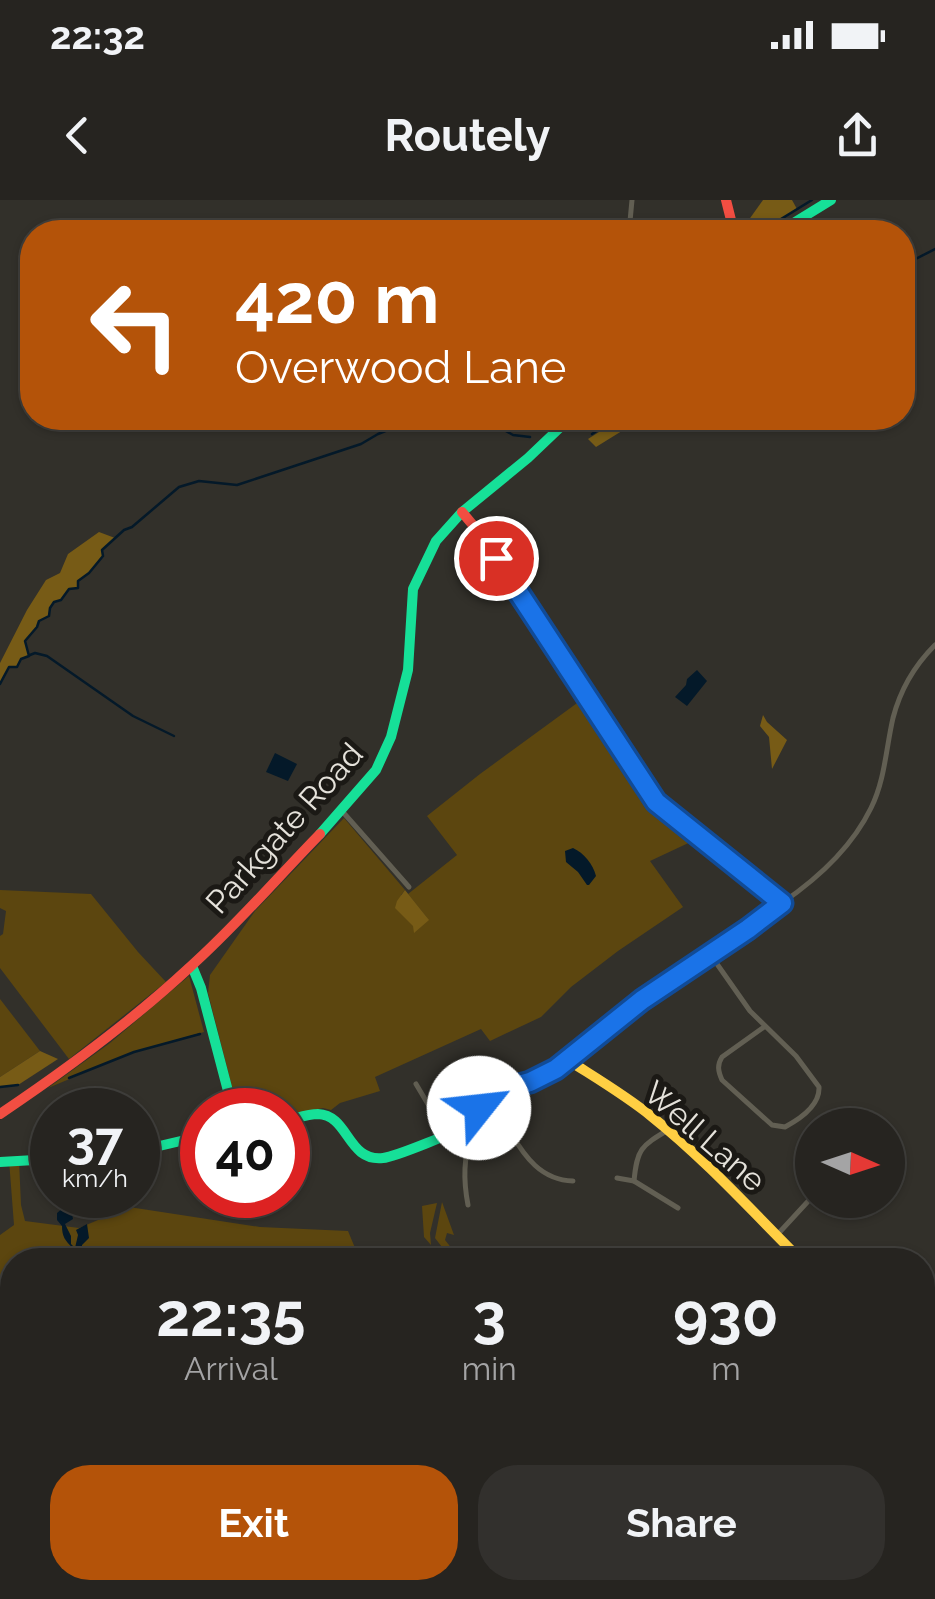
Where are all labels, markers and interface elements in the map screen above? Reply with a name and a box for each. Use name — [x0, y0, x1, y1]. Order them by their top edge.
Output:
text: 22:32 — [50, 13, 145, 58]
icon: back — [50, 108, 105, 163]
icon: share — [830, 108, 885, 163]
text: Routely — [385, 109, 550, 162]
text: 420 m — [235, 257, 439, 339]
icon: left — [70, 260, 200, 390]
text: Overwood Lane — [235, 341, 566, 394]
pin — [454, 516, 539, 601]
icon: arrive — [469, 531, 524, 586]
street label: Parkgate Road — [198, 735, 370, 921]
position arrow — [427, 1056, 531, 1160]
street label: Well Lane — [637, 1073, 773, 1199]
speed limit sign: 40 — [180, 1088, 310, 1218]
north arrow — [795, 1108, 905, 1218]
map controls — [795, 1108, 905, 1218]
text: 37 — [67, 1111, 123, 1170]
text: km/h — [62, 1163, 128, 1193]
text: 22:35 — [156, 1280, 305, 1350]
text: 3 — [473, 1280, 506, 1350]
text: 930 — [673, 1280, 779, 1350]
text: Arrival — [184, 1350, 278, 1387]
text: min — [462, 1350, 517, 1387]
text: m — [711, 1350, 741, 1387]
button: Exit — [50, 1465, 458, 1580]
button: Share — [478, 1465, 885, 1580]

